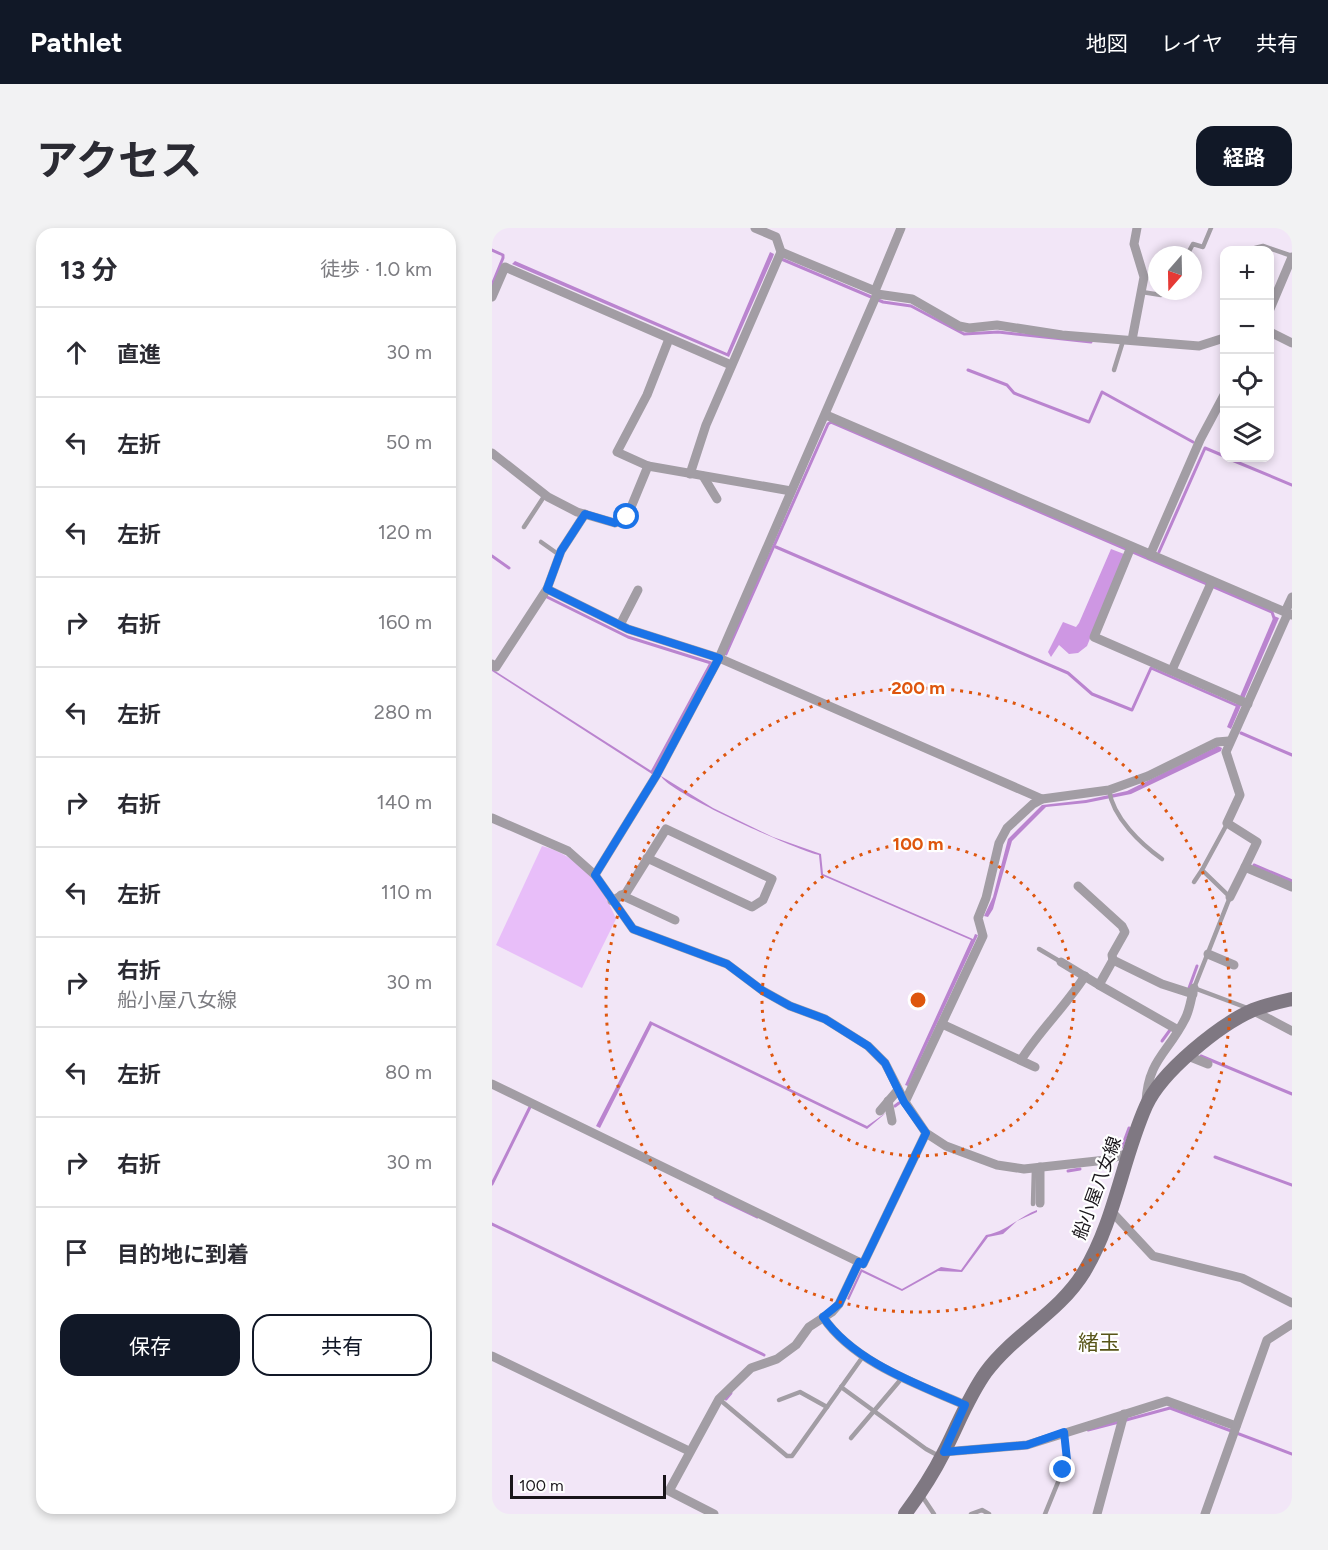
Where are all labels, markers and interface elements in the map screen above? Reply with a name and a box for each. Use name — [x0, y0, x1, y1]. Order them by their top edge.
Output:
text: Pathlet — [30, 25, 122, 59]
text: 地図 — [1086, 31, 1128, 56]
text: レイヤ — [1161, 31, 1223, 56]
text: 共有 — [1256, 31, 1298, 56]
button: 経路 — [1196, 126, 1292, 186]
text: アクセス — [36, 135, 202, 186]
north arrow — [1148, 246, 1202, 300]
map controls — [1220, 246, 1274, 462]
button: + — [1220, 246, 1274, 300]
text: 13 分 — [60, 254, 118, 286]
text: 徒歩 · 1.0 km — [320, 257, 432, 281]
button: − — [1220, 300, 1274, 354]
icon: ahead — [60, 336, 93, 369]
text: 30 m — [386, 340, 432, 364]
text: 直進 — [117, 341, 161, 368]
button: locate — [1220, 354, 1274, 408]
button: layers — [1220, 408, 1274, 462]
icon: left — [60, 426, 93, 459]
text: 50 m — [386, 430, 432, 454]
text: 左折 — [117, 431, 161, 458]
route start — [613, 503, 639, 529]
icon: left — [60, 516, 93, 549]
text: 120 m — [378, 520, 432, 544]
text: 左折 — [117, 521, 161, 548]
icon: right — [60, 606, 93, 639]
text: 160 m — [378, 610, 432, 634]
text: 右折 — [117, 611, 161, 638]
text: 200 m — [891, 677, 945, 699]
icon: left — [60, 696, 93, 729]
text: 280 m — [374, 700, 432, 724]
text: 左折 — [117, 701, 161, 728]
icon: right — [60, 786, 93, 819]
text: 140 m — [377, 790, 432, 814]
text: 右折 — [117, 791, 161, 818]
text: 100 m — [893, 833, 943, 855]
icon: left — [60, 876, 93, 909]
text: 110 m — [381, 880, 432, 904]
text: 左折 — [117, 881, 161, 908]
text: 右折 — [117, 957, 161, 984]
icon: right — [60, 966, 93, 999]
text: 30 m — [386, 970, 432, 994]
text: 船小屋八女線 — [117, 988, 237, 1012]
centre of rings — [908, 990, 928, 1010]
icon: left — [60, 1056, 93, 1089]
text: 80 m — [385, 1060, 432, 1084]
text: 左折 — [117, 1061, 161, 1088]
street label: 船小屋八女線 — [1068, 1133, 1126, 1243]
icon: right — [60, 1146, 93, 1179]
text: 30 m — [386, 1150, 432, 1174]
text: 右折 — [117, 1151, 161, 1178]
icon: arrive — [60, 1236, 93, 1269]
text: 目的地に到着 — [117, 1241, 249, 1268]
button: 保存 — [60, 1314, 240, 1376]
button: 共有 — [252, 1314, 432, 1376]
district label: 緒玉 — [1078, 1330, 1120, 1355]
route end — [1049, 1456, 1075, 1482]
scale bar — [510, 1472, 666, 1500]
text: 100 m — [519, 1476, 564, 1495]

